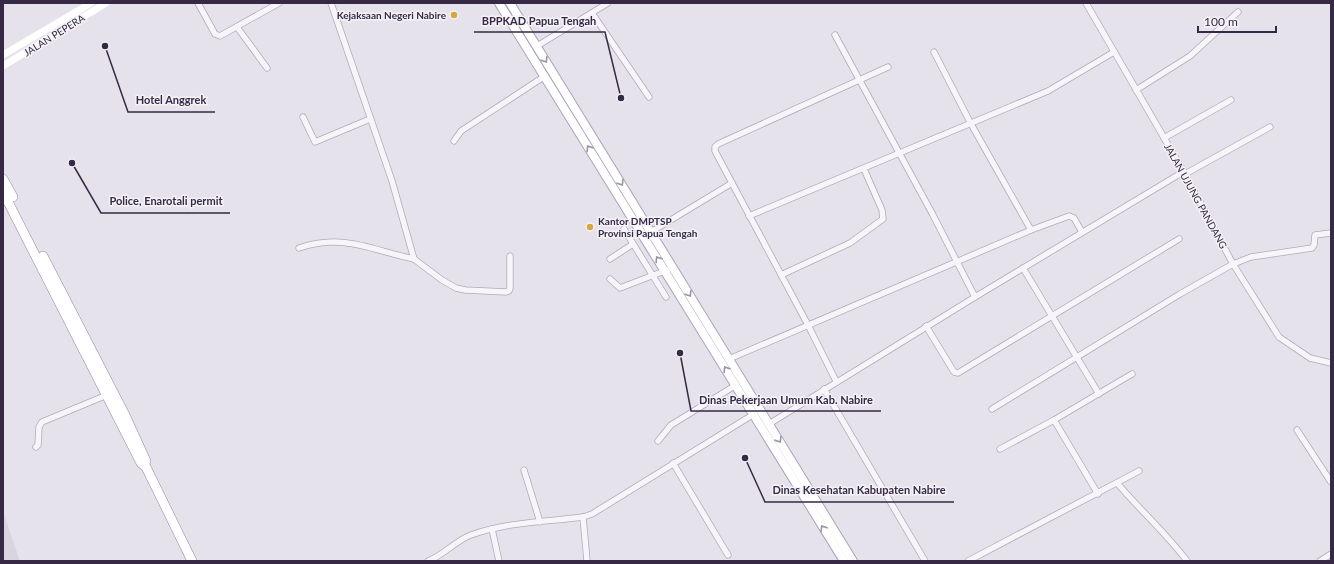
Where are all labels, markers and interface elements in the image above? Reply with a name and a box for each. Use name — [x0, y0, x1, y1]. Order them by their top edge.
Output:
scale bar — [1198, 8, 1276, 34]
place label: Kejaksaan Negeri Nabire — [337, 9, 447, 21]
callout: BPPKAD Papua Tengah — [474, 9, 605, 32]
marker: Kejaksaan Negeri Nabire — [449, 10, 459, 20]
street label: JALAN PEPERA — [21, 11, 87, 59]
text: BPPKAD Papua Tengah — [482, 14, 596, 27]
text: 100 m — [1204, 14, 1238, 29]
one-way arrow — [541, 56, 548, 63]
callout: Hotel Anggrek — [128, 89, 215, 112]
text: Hotel Anggrek — [136, 93, 206, 106]
street label: JALAN UJUNG PANDANG — [1162, 141, 1230, 251]
one-way arrow — [587, 145, 594, 152]
one-way arrow — [616, 179, 623, 186]
callout: Police, Enarotali permit — [101, 190, 230, 213]
text: Police, Enarotali permit — [109, 194, 223, 207]
place label: Kantor DMPTSP Provinsi Papua Tengah — [598, 215, 698, 239]
marker: Kantor DMPTSP Provinsi Papua Tengah — [585, 222, 595, 232]
one-way arrow — [655, 256, 662, 263]
one-way arrow — [684, 290, 691, 297]
one-way arrow — [723, 366, 731, 373]
callout: Dinas Pekerjaan Umum Kab. Nabire — [691, 388, 881, 411]
text: Dinas Pekerjaan Umum Kab. Nabire — [699, 393, 873, 406]
one-way arrow — [774, 436, 781, 443]
callout: Dinas Kesehatan Kabupaten Nabire — [765, 479, 954, 502]
text: Dinas Kesehatan Kabupaten Nabire — [772, 483, 946, 496]
one-way arrow — [821, 525, 828, 532]

